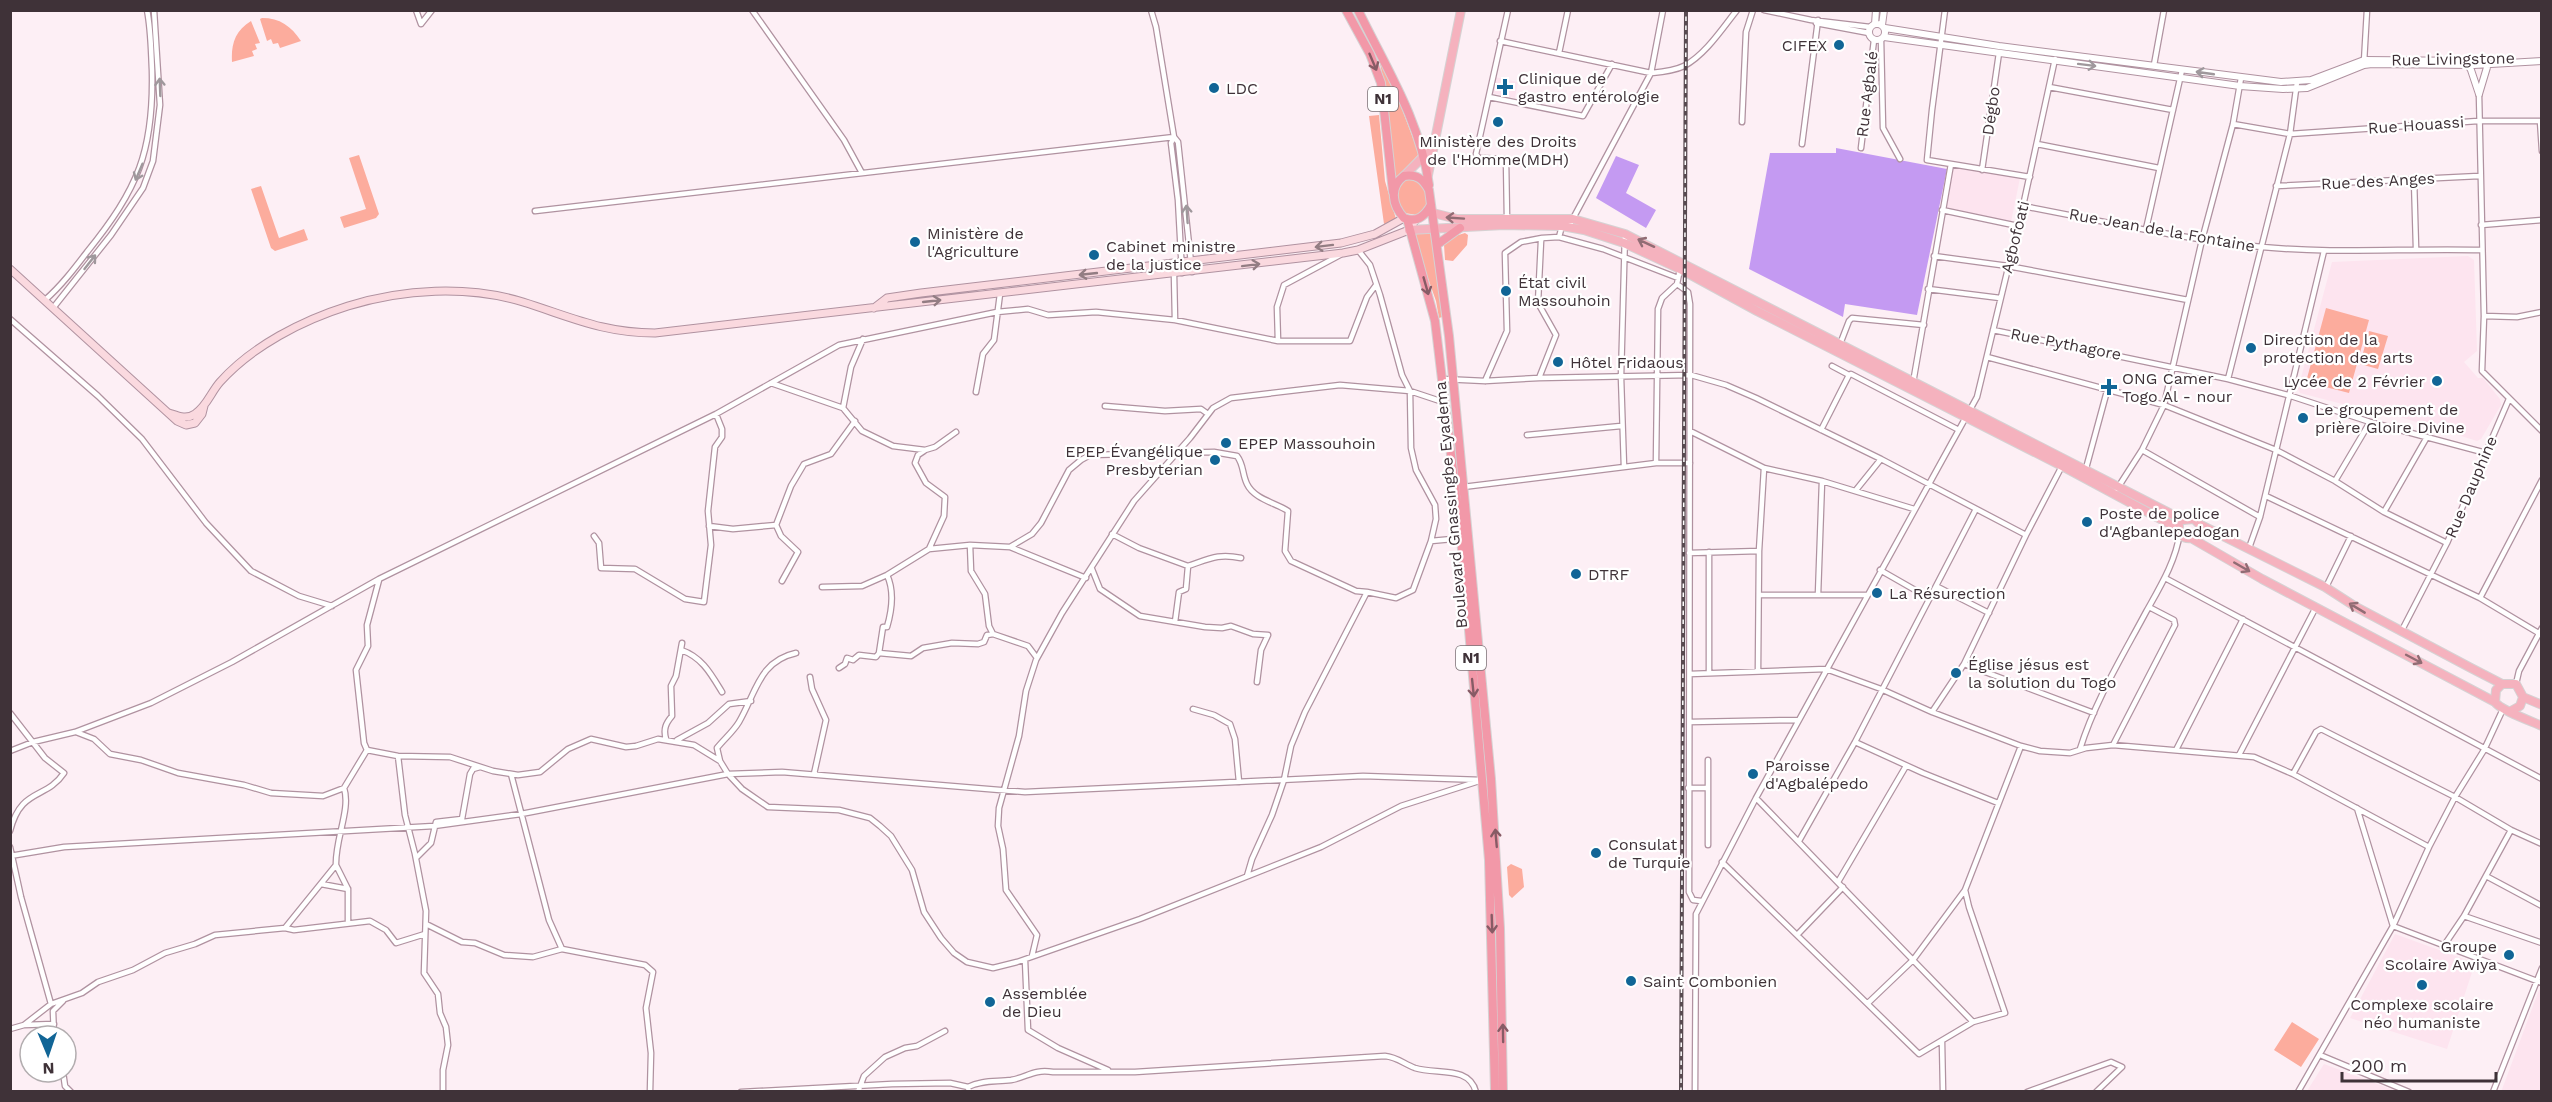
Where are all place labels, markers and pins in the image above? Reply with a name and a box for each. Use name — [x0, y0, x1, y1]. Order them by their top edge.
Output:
place label: CIFEX — [1782, 36, 1827, 55]
marker: CIFEX — [1832, 38, 1846, 52]
place label: Clinique de gastro entérologie — [1518, 69, 1659, 106]
marker: Clinique de gastro entérologie — [1496, 78, 1514, 96]
place label: LDC — [1226, 79, 1258, 98]
marker: LDC — [1207, 81, 1221, 95]
marker: Ministère des Droits de l'Homme(MDH) — [1491, 115, 1505, 129]
place label: Ministère des Droits de l'Homme(MDH) — [1419, 132, 1577, 169]
place label: Ministère de l'Agriculture — [927, 224, 1024, 261]
marker: Ministère de l'Agriculture — [908, 235, 922, 249]
place label: Cabinet ministre de la justice — [1106, 237, 1236, 274]
marker: Cabinet ministre de la justice — [1087, 248, 1101, 262]
place label: État civil Massouhoin — [1518, 273, 1611, 310]
marker: État civil Massouhoin — [1499, 284, 1513, 298]
place label: Direction de la protection des arts — [2263, 330, 2413, 367]
marker: Direction de la protection des arts — [2244, 341, 2258, 355]
place label: Hôtel Fridaous — [1570, 353, 1684, 372]
marker: Hôtel Fridaous — [1551, 355, 1565, 369]
place label: ONG Camer Togo Al - nour — [2122, 369, 2233, 406]
place label: Lycée de 2 Février — [2283, 372, 2425, 391]
marker: Lycée de 2 Février — [2430, 374, 2444, 388]
marker: ONG Camer Togo Al - nour — [2100, 378, 2118, 396]
place label: Le groupement de prière Gloire Divine — [2315, 400, 2465, 437]
marker: Le groupement de prière Gloire Divine — [2296, 411, 2310, 425]
place label: EPEP Massouhoin — [1238, 434, 1376, 453]
marker: EPEP Massouhoin — [1219, 436, 1233, 450]
place label: EPEP Évangélique Presbyterian — [1065, 442, 1203, 479]
marker: EPEP Évangélique Presbyterian — [1208, 453, 1222, 467]
place label: Poste de police d'Agbanlepedogan — [2099, 504, 2240, 541]
marker: Poste de police d'Agbanlepedogan — [2080, 515, 2094, 529]
place label: DTRF — [1588, 565, 1629, 584]
marker: DTRF — [1569, 567, 1583, 581]
place label: La Résurection — [1889, 584, 2006, 603]
marker: La Résurection — [1870, 586, 1884, 600]
place label: Église jésus est la solution du Togo — [1968, 655, 2116, 692]
marker: Église jésus est la solution du Togo — [1949, 666, 1963, 680]
place label: Paroisse d'Agbalépedo — [1765, 756, 1868, 793]
marker: Paroisse d'Agbalépedo — [1746, 767, 1760, 781]
place label: Consulat de Turquie — [1608, 835, 1690, 872]
marker: Consulat de Turquie — [1589, 846, 1603, 860]
place label: Groupe Scolaire Awiya — [2385, 937, 2497, 974]
marker: Groupe Scolaire Awiya — [2502, 948, 2516, 962]
place label: Saint Combonien — [1643, 972, 1777, 991]
marker: Saint Combonien — [1624, 974, 1638, 988]
marker: Complexe scolaire néo humaniste — [2415, 978, 2429, 992]
place label: Assemblée de Dieu — [1002, 984, 1087, 1021]
marker: Assemblée de Dieu — [983, 995, 997, 1009]
place label: Complexe scolaire néo humaniste — [2350, 995, 2494, 1032]

